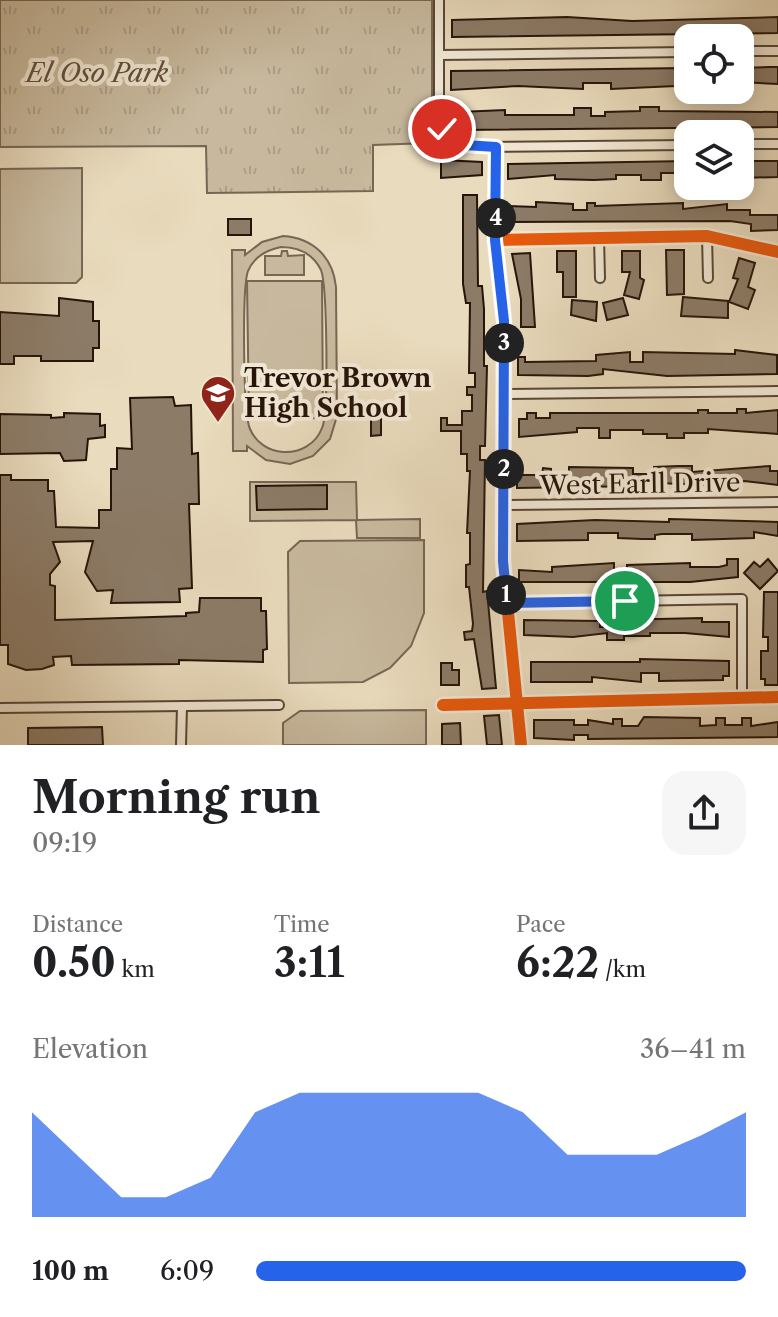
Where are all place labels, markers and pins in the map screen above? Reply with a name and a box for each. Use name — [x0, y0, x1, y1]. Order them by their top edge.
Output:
pin — [408, 95, 476, 163]
pin: 4 — [476, 198, 516, 238]
pin: 3 — [484, 323, 524, 363]
place label: Trevor Brown High School — [244, 362, 431, 424]
school or university icon: Trevor Brown High School — [199, 374, 237, 424]
pin: 2 — [484, 449, 524, 489]
pin — [591, 567, 659, 635]
pin: 1 — [486, 575, 526, 615]

